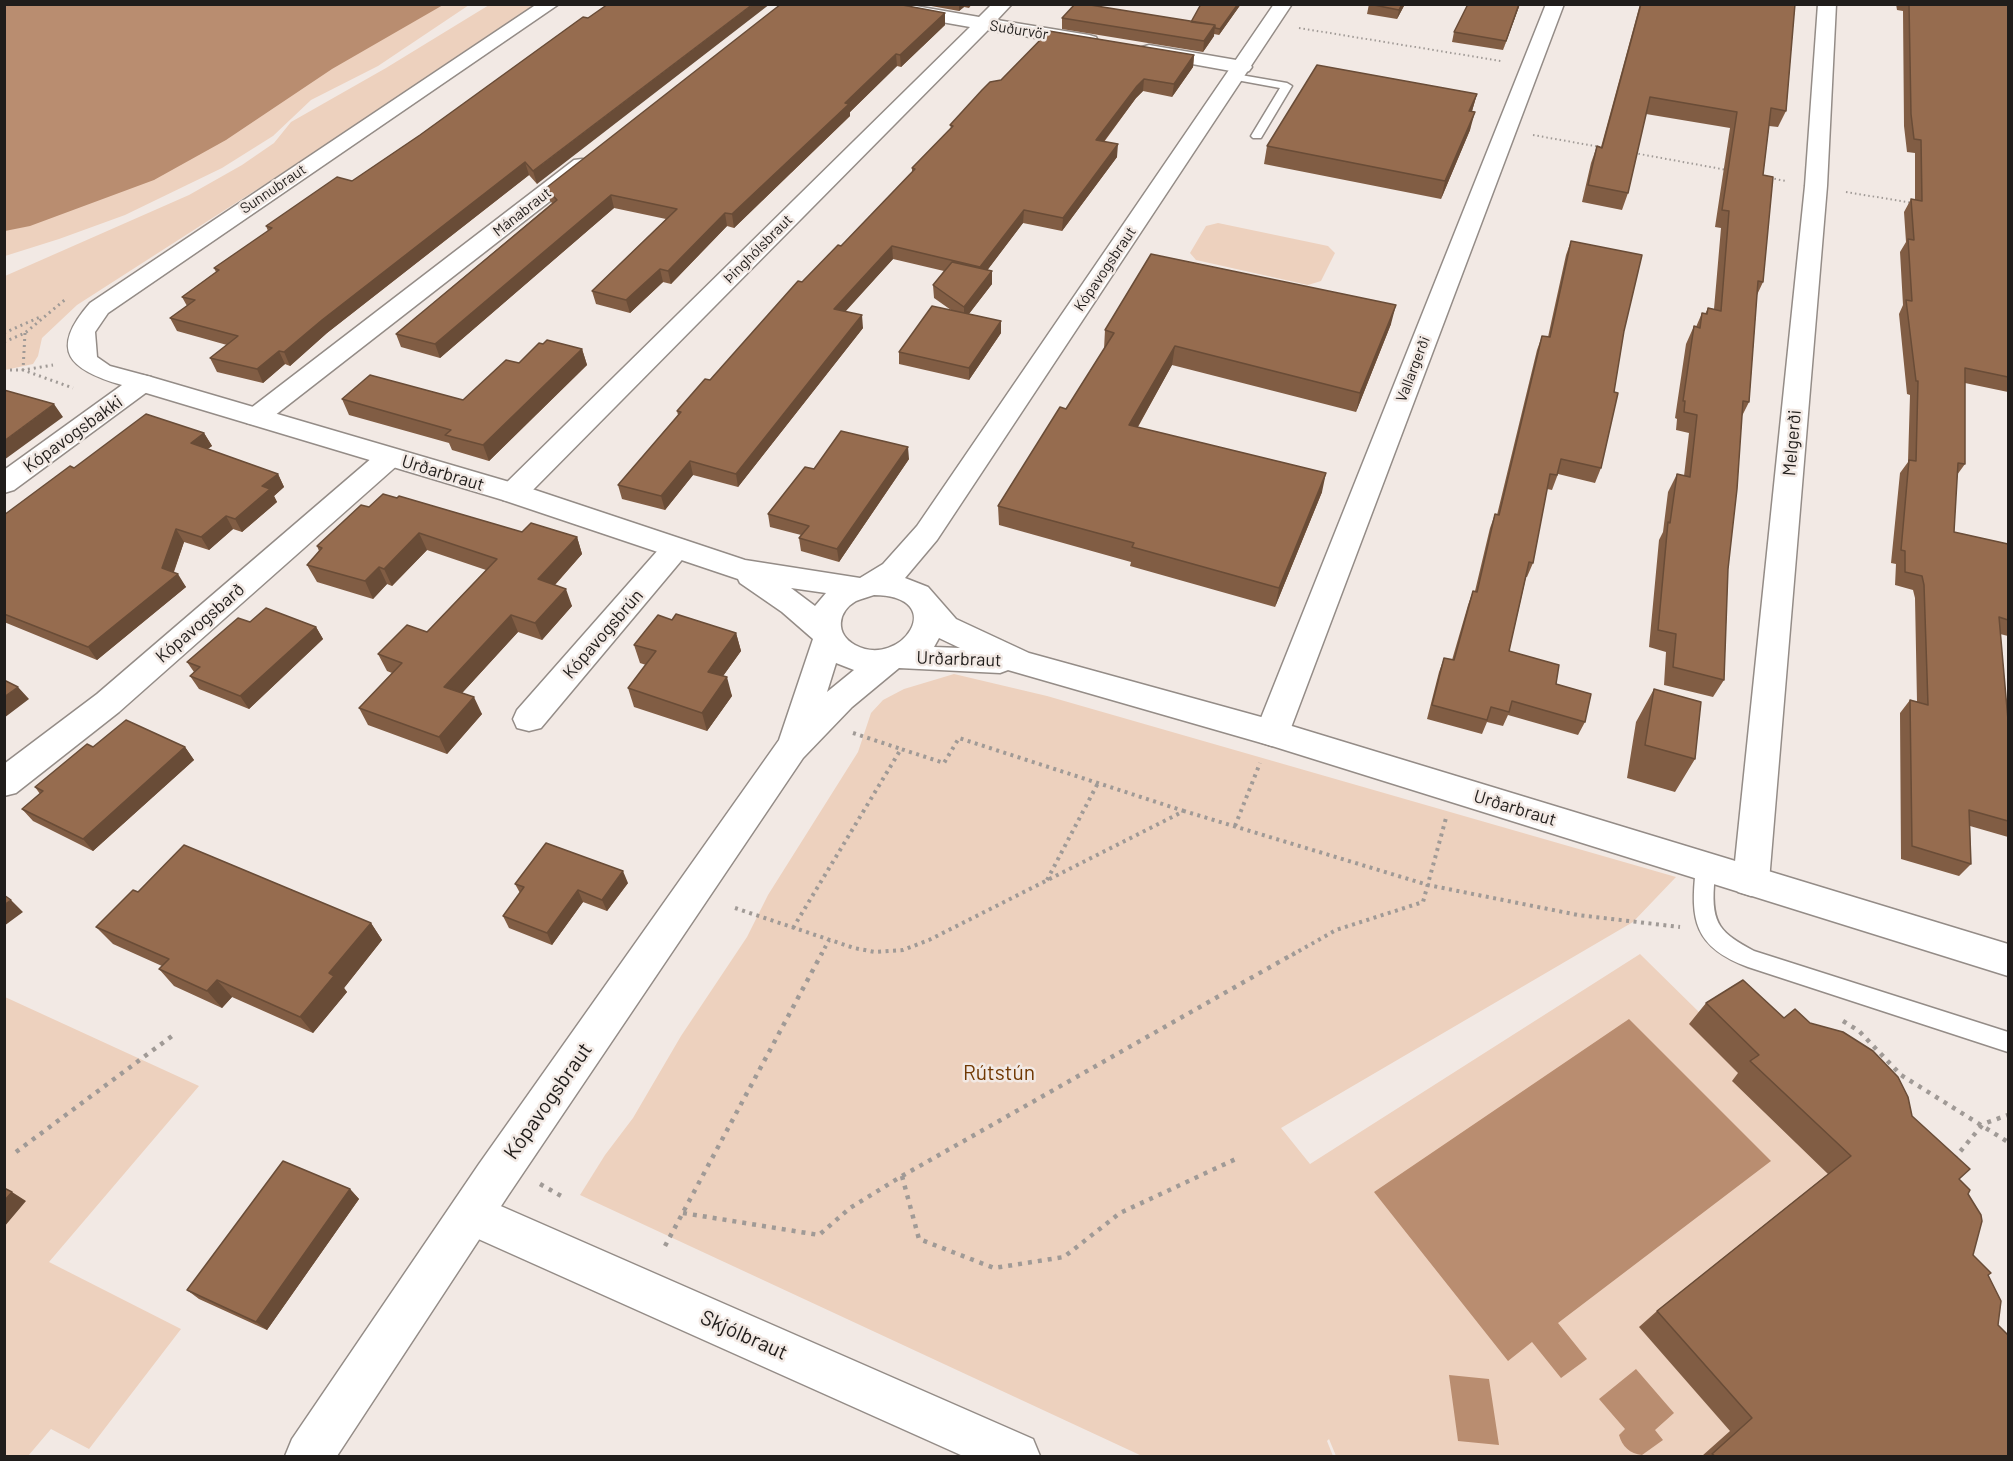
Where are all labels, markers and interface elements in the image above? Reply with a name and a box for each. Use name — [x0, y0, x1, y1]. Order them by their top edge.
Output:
street label: Suðurvör — [988, 16, 1050, 44]
street label: Sunnubraut — [237, 160, 309, 218]
street label: Mánabraut — [489, 184, 555, 240]
street label: Þinghólsbraut — [720, 211, 796, 287]
street label: Kópavogsbraut — [1070, 223, 1140, 315]
street label: Vallargerði — [1392, 334, 1434, 404]
street label: Kópavogsbakki — [19, 391, 127, 477]
street label: Melgerði — [1778, 409, 1806, 477]
street label: Urðarbraut — [399, 450, 487, 496]
street label: Kópavogsbarð — [151, 579, 249, 667]
street label: Kópavogsbrún — [558, 585, 648, 683]
street label: Urðarbraut — [916, 647, 1002, 671]
street label: Urðarbraut — [1471, 785, 1559, 831]
street label: Kópavogsbraut — [498, 1038, 598, 1164]
park label: Rútstún — [963, 1060, 1035, 1086]
street label: Skjólbraut — [697, 1305, 791, 1365]

